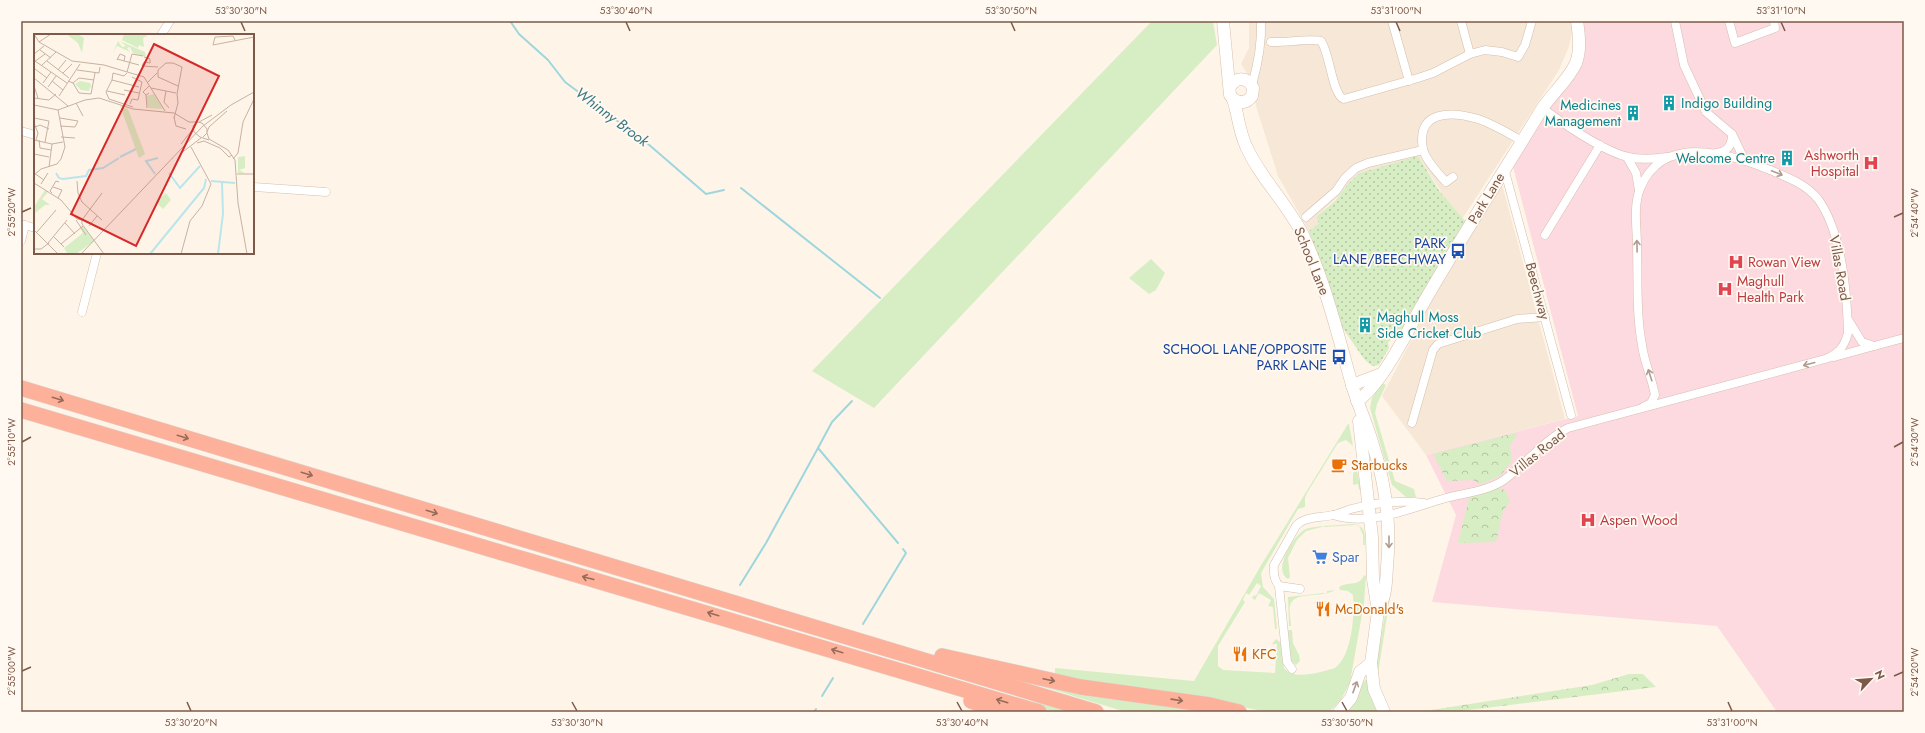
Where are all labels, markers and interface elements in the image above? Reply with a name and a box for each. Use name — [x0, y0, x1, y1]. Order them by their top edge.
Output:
text: 53°30'30"N — [215, 3, 267, 18]
text: 53°30'40"N — [600, 3, 652, 18]
text: 53°30'50"N — [985, 3, 1037, 18]
text: 53°31'00"N — [1370, 3, 1422, 18]
text: 53°31'10"N — [1756, 3, 1806, 18]
inset map — [34, 34, 254, 254]
water label: Whinny Brook — [571, 82, 654, 152]
place label: Indigo Building — [1681, 93, 1772, 113]
building icon: Indigo Building — [1660, 94, 1678, 112]
place label: Medicines Management — [1545, 95, 1622, 131]
building icon: Medicines Management — [1624, 104, 1642, 122]
place label: Ashworth Hospital — [1804, 145, 1859, 181]
place label: Welcome Centre — [1676, 148, 1775, 168]
building icon: Welcome Centre — [1778, 149, 1796, 167]
hospital icon: Ashworth Hospital — [1862, 154, 1880, 172]
street label: Park Lane — [1463, 169, 1509, 227]
one-way arrow — [1771, 170, 1783, 178]
text: 2°55'20"W — [4, 187, 19, 236]
text: 2°54'40"W — [1907, 188, 1922, 238]
street label: School Lane — [1289, 224, 1335, 298]
place label: PARK LANE/BEECHWAY — [1333, 233, 1446, 269]
street label: Villas Road — [1824, 234, 1856, 302]
one-way arrow — [1633, 240, 1641, 253]
bus stop icon: PARK LANE/BEECHWAY — [1449, 242, 1467, 260]
place label: Rowan View — [1748, 252, 1821, 272]
hospital icon: Rowan View — [1727, 253, 1745, 271]
street label: Beechway — [1521, 260, 1555, 323]
place label: Maghull Health Park — [1737, 271, 1805, 307]
hospital icon: Maghull Health Park — [1716, 280, 1734, 298]
place label: Maghull Moss Side Cricket Club — [1377, 307, 1481, 343]
building icon: Maghull Moss Side Cricket Club — [1356, 316, 1374, 334]
place label: SCHOOL LANE/OPPOSITE PARK LANE — [1163, 339, 1327, 375]
bus stop icon: SCHOOL LANE/OPPOSITE PARK LANE — [1330, 348, 1348, 366]
one-way arrow — [1802, 360, 1815, 368]
one-way arrow — [1646, 368, 1653, 381]
one-way arrow — [52, 396, 65, 403]
text: 2°55'10"W — [4, 418, 19, 466]
text: 2°54'30"W — [1907, 418, 1922, 466]
street label: Villas Road — [1505, 424, 1569, 482]
one-way arrow — [176, 434, 189, 441]
place label: Starbucks — [1351, 455, 1408, 475]
cafe icon: Starbucks — [1330, 456, 1348, 474]
one-way arrow — [301, 471, 314, 478]
one-way arrow — [425, 509, 438, 516]
place label: Aspen Wood — [1600, 510, 1678, 530]
hospital icon: Aspen Wood — [1579, 511, 1597, 529]
one-way arrow — [1385, 535, 1393, 548]
place label: Spar — [1332, 547, 1359, 567]
supermarket icon: Spar — [1311, 548, 1329, 566]
one-way arrow — [581, 574, 594, 581]
place label: McDonald's — [1335, 599, 1404, 619]
restaurant icon: McDonald's — [1314, 600, 1332, 618]
one-way arrow — [706, 610, 719, 617]
place label: KFC — [1252, 644, 1277, 664]
restaurant icon: KFC — [1231, 645, 1249, 663]
text: 2°55'00"W — [4, 646, 19, 696]
one-way arrow — [831, 647, 844, 654]
text: 2°54'20"W — [1907, 647, 1922, 697]
north arrow — [1851, 659, 1891, 699]
text: N — [1871, 667, 1889, 682]
one-way arrow — [1042, 677, 1055, 685]
one-way arrow — [1352, 681, 1360, 693]
one-way arrow — [995, 697, 1008, 704]
one-way arrow — [1170, 697, 1183, 705]
text: 53°30'20"N — [165, 715, 217, 730]
text: 53°30'30"N — [551, 715, 603, 730]
text: 53°30'40"N — [936, 715, 988, 730]
text: 53°30'50"N — [1321, 715, 1373, 730]
text: 53°31'00"N — [1706, 715, 1758, 730]

